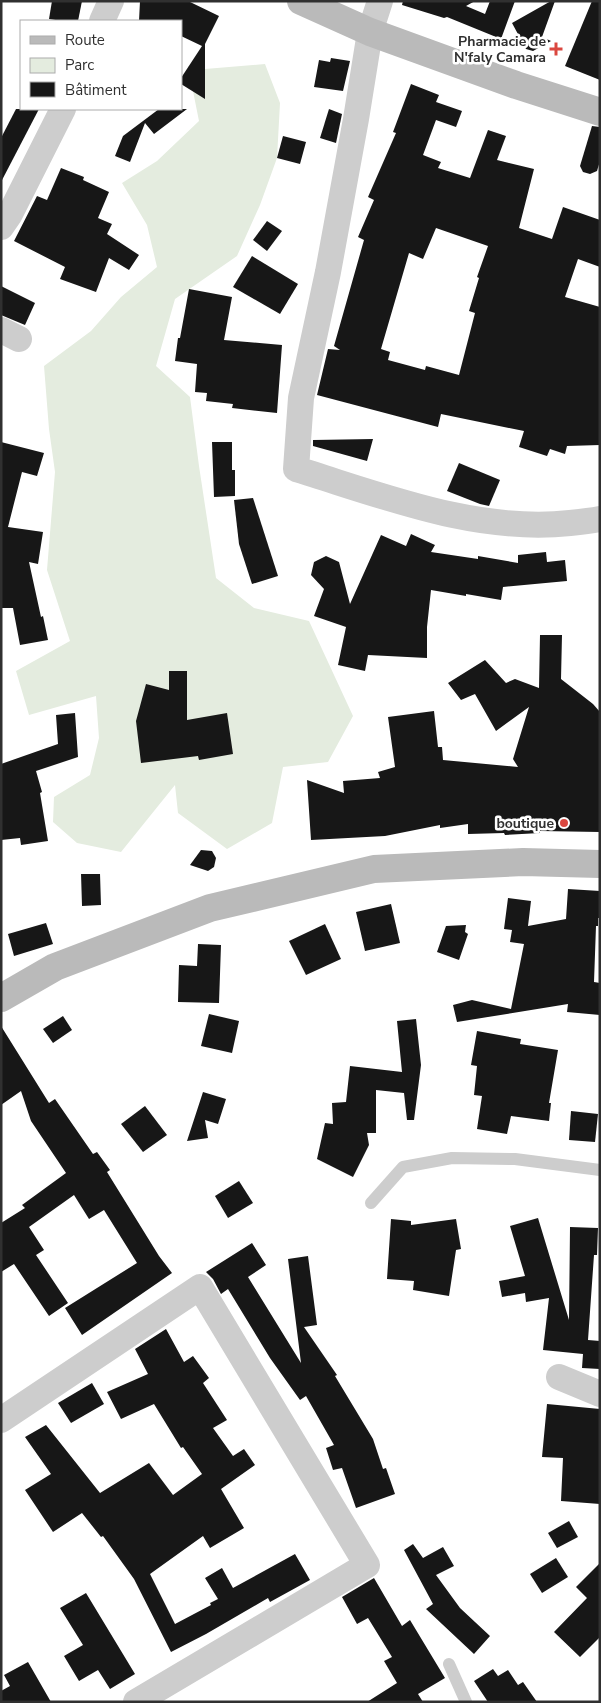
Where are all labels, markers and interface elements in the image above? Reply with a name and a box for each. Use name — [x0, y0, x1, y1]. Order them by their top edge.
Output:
legend — [20, 20, 182, 110]
text: Route — [65, 30, 105, 50]
place label: Pharmacie de N'faly Camara — [454, 32, 546, 67]
marker: Pharmacie de N'faly Camara — [550, 43, 562, 55]
text: Parc — [65, 55, 94, 75]
text: Bâtiment — [65, 80, 127, 100]
place label: boutique — [496, 814, 554, 833]
marker: boutique — [558, 817, 570, 829]

